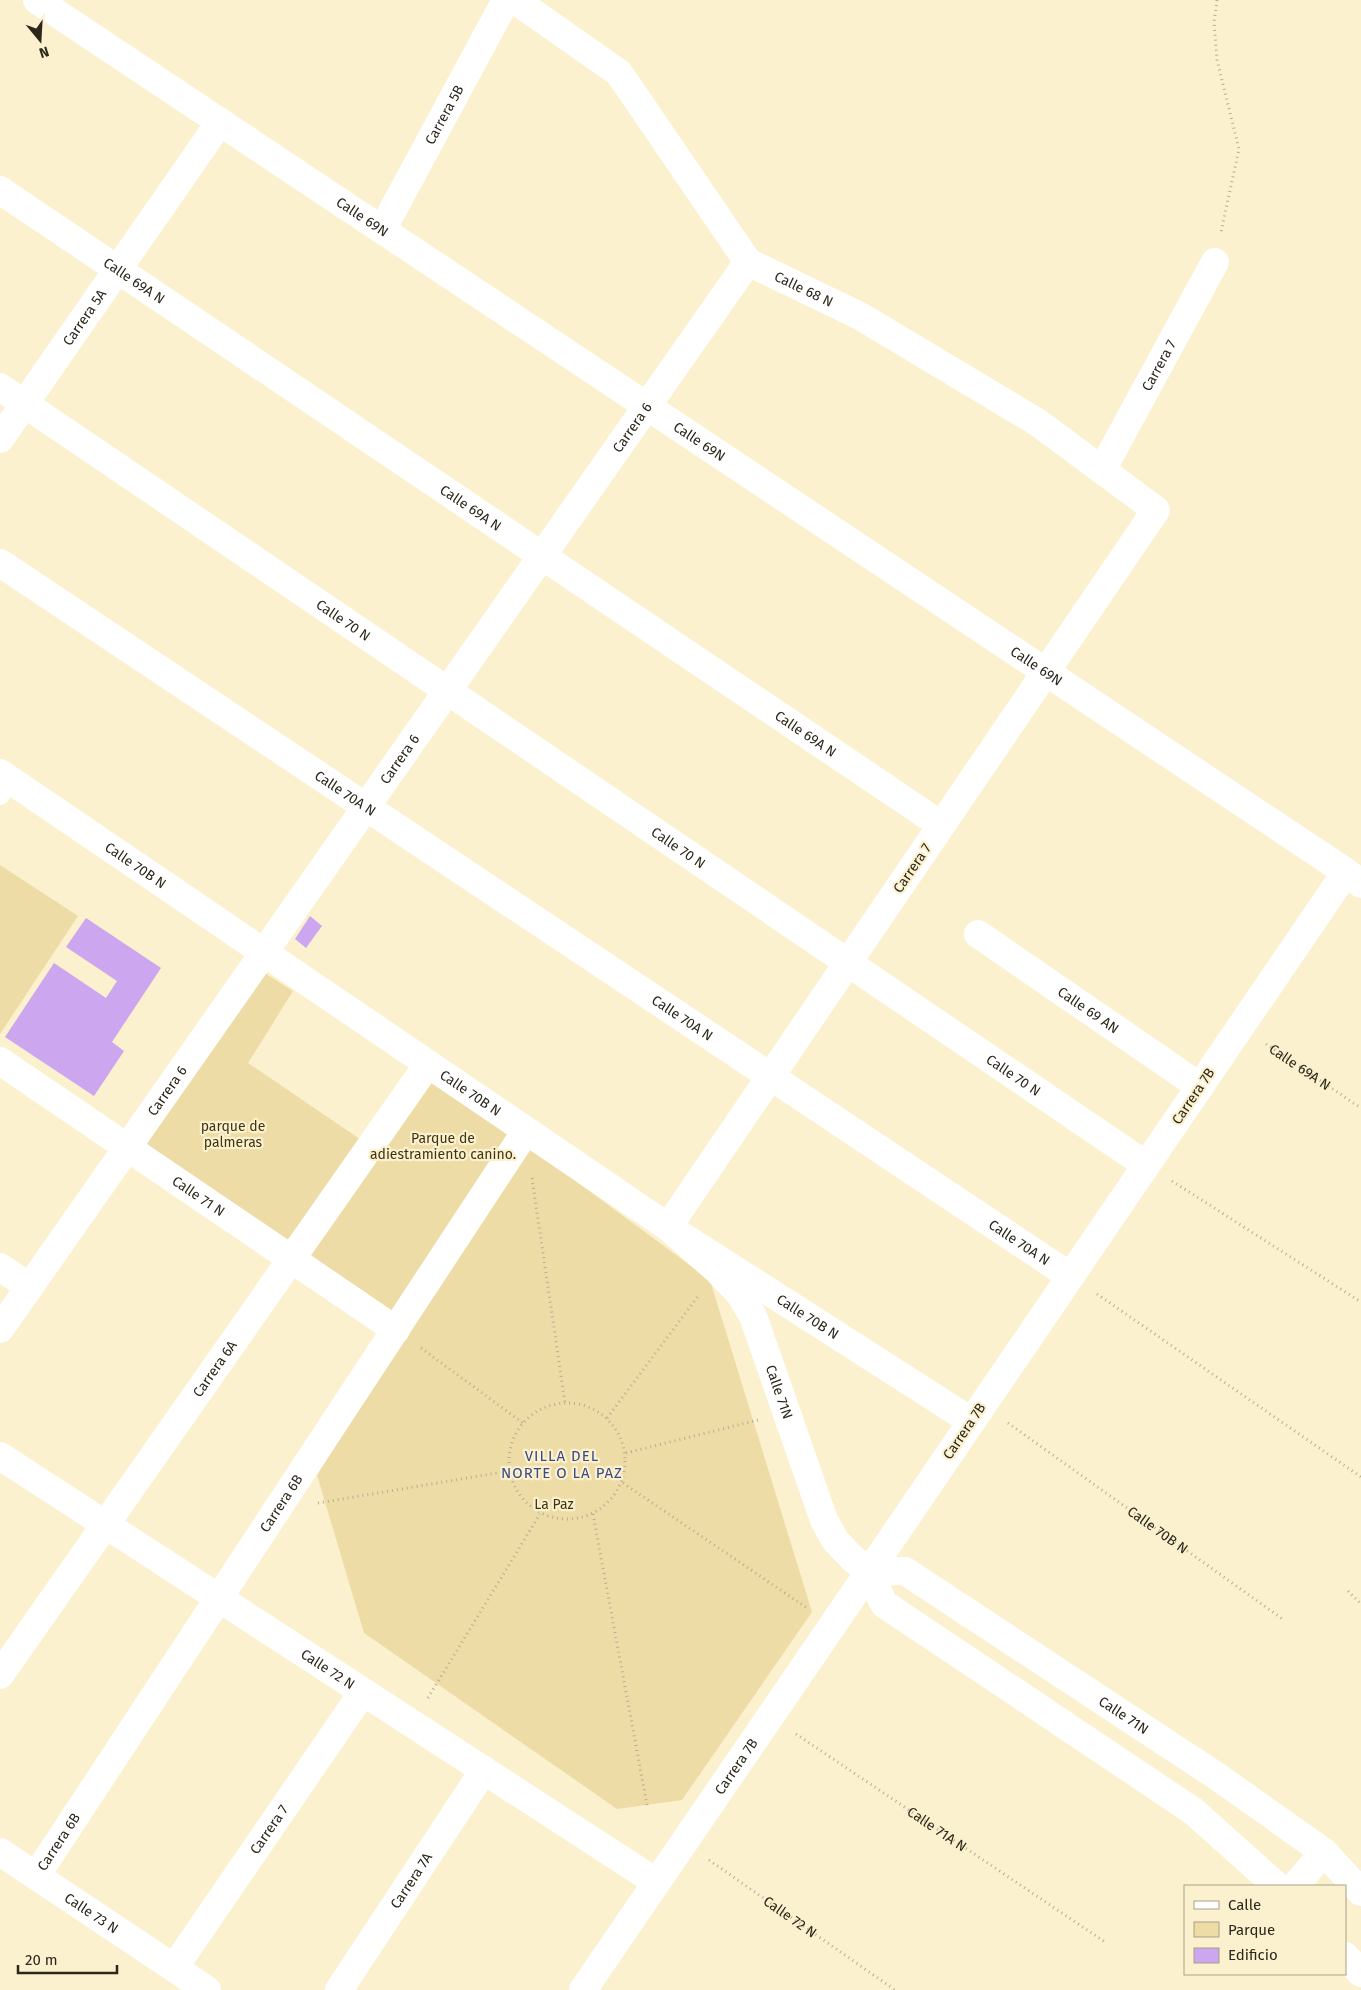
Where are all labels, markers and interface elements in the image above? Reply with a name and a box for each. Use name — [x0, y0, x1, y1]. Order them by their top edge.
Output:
north arrow — [15, 15, 65, 65]
text: N — [37, 42, 51, 61]
street label: Carrera 5B — [422, 82, 468, 148]
street label: Calle 69N — [333, 194, 391, 241]
street label: Calle 69A N — [100, 254, 168, 308]
street label: Calle 68 N — [772, 268, 836, 311]
street label: Carrera 5A — [59, 286, 110, 349]
street label: Carrera 7 — [1138, 337, 1180, 394]
street label: Carrera 6 — [609, 399, 656, 456]
street label: Calle 69N — [670, 418, 728, 465]
street label: Calle 69A N — [437, 481, 505, 535]
street label: Calle 70 N — [313, 596, 373, 645]
street label: Calle 69N — [1007, 643, 1065, 690]
street label: Calle 69A N — [771, 707, 839, 761]
street label: Carrera 6 — [377, 731, 423, 788]
street label: Calle 70A N — [311, 767, 379, 820]
street label: Calle 70 N — [648, 824, 709, 872]
street label: Calle 70B N — [101, 839, 169, 892]
street label: Carrera 7 — [890, 840, 935, 896]
street label: Calle 69 AN — [1054, 983, 1122, 1037]
street label: Calle 70A N — [648, 992, 716, 1045]
street label: Calle 69A N — [1266, 1041, 1334, 1094]
street label: Calle 70 N — [983, 1051, 1044, 1100]
street label: Carrera 6 — [144, 1063, 191, 1119]
street label: Carrera 7B — [1168, 1065, 1218, 1128]
street label: Calle 70B N — [436, 1066, 504, 1120]
park label: parque de palmeras — [201, 1118, 265, 1151]
park label: Parque de adiestramiento canino. — [370, 1130, 516, 1163]
street label: Calle 71 N — [169, 1172, 228, 1220]
street label: Calle 70A N — [985, 1216, 1053, 1269]
street label: Calle 70B N — [773, 1291, 842, 1343]
street label: Carrera 6A — [189, 1337, 241, 1401]
street label: Calle 71N — [762, 1363, 796, 1421]
street label: Carrera 7B — [939, 1400, 989, 1463]
district label: VILLA DEL NORTE O LA PAZ — [501, 1447, 623, 1482]
street label: Carrera 6B — [256, 1472, 307, 1536]
park label: La Paz — [534, 1496, 574, 1513]
street label: Calle 70B N — [1124, 1503, 1191, 1558]
street label: Calle 72 N — [297, 1646, 358, 1693]
street label: Calle 71N — [1095, 1693, 1152, 1738]
street label: Carrera 7B — [711, 1735, 762, 1798]
street label: Carrera 7 — [247, 1802, 292, 1858]
street label: Calle 71A N — [904, 1803, 970, 1855]
street label: Carrera 6B — [34, 1810, 84, 1874]
street label: Carrera 7A — [387, 1850, 436, 1912]
legend — [1184, 1885, 1346, 1975]
street label: Calle 73 N — [61, 1889, 121, 1937]
street label: Calle 72 N — [760, 1893, 820, 1942]
text: Calle — [1228, 1896, 1261, 1914]
text: Parque — [1228, 1921, 1275, 1939]
scale bar — [18, 1942, 116, 1974]
text: Edificio — [1228, 1946, 1278, 1964]
text: 20 m — [25, 1951, 58, 1969]

